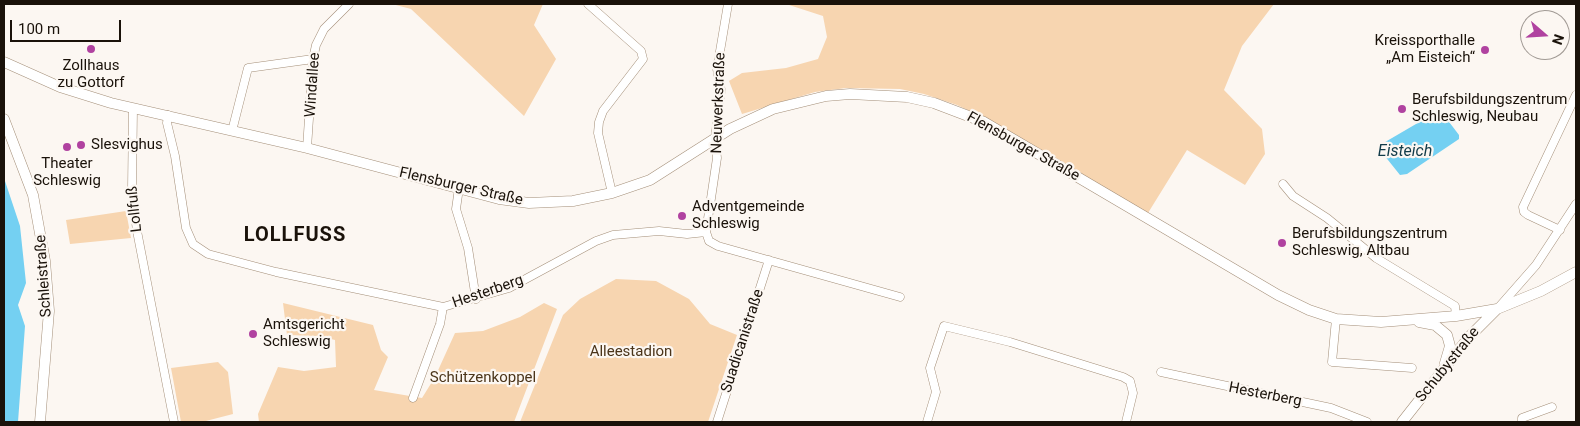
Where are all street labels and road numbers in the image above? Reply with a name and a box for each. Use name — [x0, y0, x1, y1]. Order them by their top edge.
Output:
street label: Windallee — [302, 52, 324, 118]
street label: Neuwerkstraße — [708, 52, 730, 154]
street label: Flensburger Straße — [963, 108, 1083, 186]
street label: Flensburger Straße — [397, 164, 525, 210]
street label: Lollfuß — [124, 185, 146, 233]
street label: Schleistraße — [32, 234, 56, 318]
street label: Hesterberg — [450, 271, 526, 313]
street label: Suadicanistraße — [718, 287, 768, 395]
street label: Schubystraße — [1412, 324, 1484, 406]
street label: Hesterberg — [1227, 379, 1303, 411]

